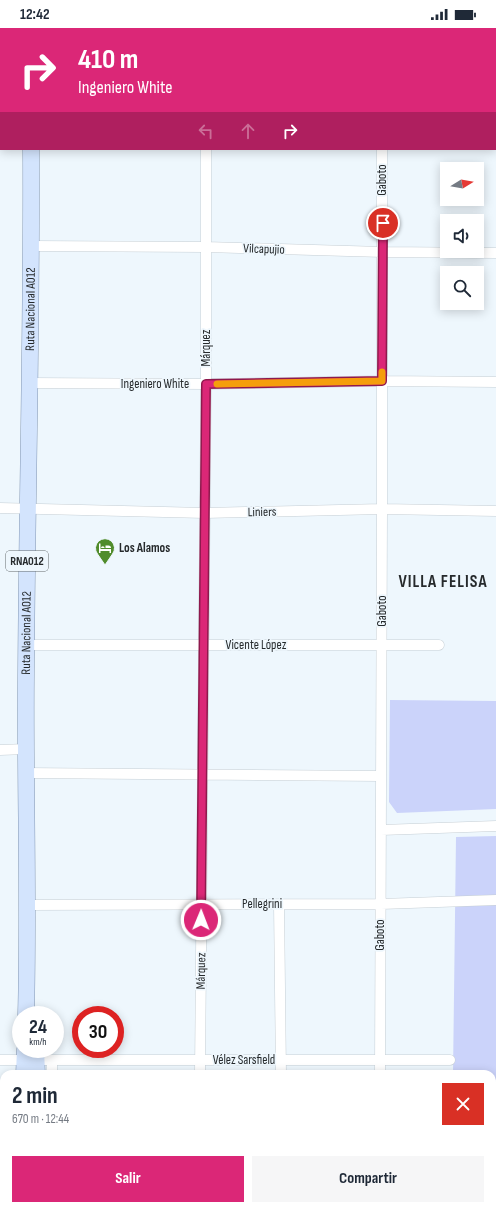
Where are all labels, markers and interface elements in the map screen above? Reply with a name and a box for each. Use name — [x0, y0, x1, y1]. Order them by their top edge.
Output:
text: 12:42 — [20, 5, 50, 24]
text: 410 m — [78, 43, 138, 76]
icon: right — [12, 44, 64, 96]
text: Ingeniero White — [78, 77, 173, 98]
icon: left — [195, 120, 217, 142]
icon: ahead — [237, 120, 259, 142]
icon: right — [279, 120, 301, 142]
north arrow — [440, 162, 484, 206]
map controls — [440, 162, 484, 310]
street label: Gaboto — [374, 164, 390, 196]
pin — [366, 206, 400, 240]
icon: arrive — [372, 212, 394, 234]
button: sound — [440, 214, 484, 258]
street label: Vilcapujio — [243, 240, 285, 258]
button: search — [440, 266, 484, 310]
street label: Ruta Nacional A012 — [22, 267, 39, 351]
street label: Márquez — [198, 329, 214, 367]
street label: Ingeniero White — [121, 376, 189, 392]
street label: Liniers — [248, 504, 277, 520]
hotel icon: Los Alamos — [94, 537, 116, 565]
place label: Los Alamos — [119, 540, 170, 556]
road number: RNA012 — [6, 551, 48, 571]
district label: VILLA FELISA — [398, 572, 488, 592]
street label: Ruta Nacional A012 — [18, 591, 35, 675]
street label: Gaboto — [374, 595, 390, 627]
street label: Vicente López — [226, 637, 287, 653]
street label: Pellegrini — [242, 896, 282, 912]
position arrow — [180, 899, 222, 941]
street label: Gaboto — [372, 919, 388, 951]
street label: Márquez — [193, 952, 209, 990]
speed limit sign: 30 — [72, 1006, 124, 1058]
text: 24 — [29, 1015, 47, 1039]
text: km/h — [29, 1036, 47, 1048]
street label: Vélez Sarsfield — [213, 1052, 275, 1068]
text: 2 min — [12, 1081, 58, 1110]
button: close — [442, 1083, 484, 1125]
text: 670 m · 12:44 — [12, 1111, 69, 1127]
button: Salir — [12, 1156, 244, 1202]
button: Compartir — [252, 1156, 484, 1202]

